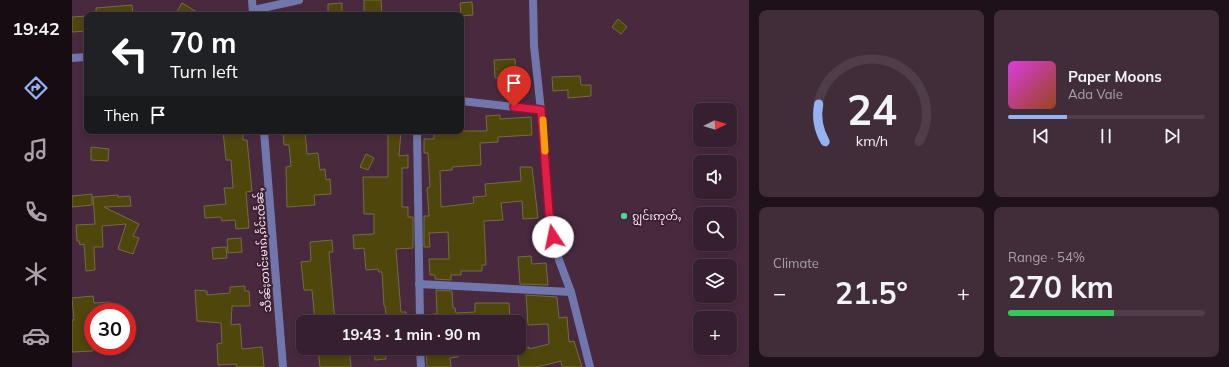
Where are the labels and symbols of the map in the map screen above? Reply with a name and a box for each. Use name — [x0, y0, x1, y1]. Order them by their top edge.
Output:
pin — [497, 66, 531, 107]
north arrow — [693, 103, 737, 147]
street label: သဵၼ်ႈတၢင်းမၢၵ်ႇၵႅင်းၸႅၼ်ႇ — [252, 187, 274, 313]
place label: ၵျွင်းဢုတ်ႇ — [632, 209, 682, 226]
marker: ၵျွင်းဢုတ်ႇ — [619, 211, 629, 221]
position arrow — [532, 216, 574, 258]
speed limit sign: 30 — [84, 303, 136, 355]

